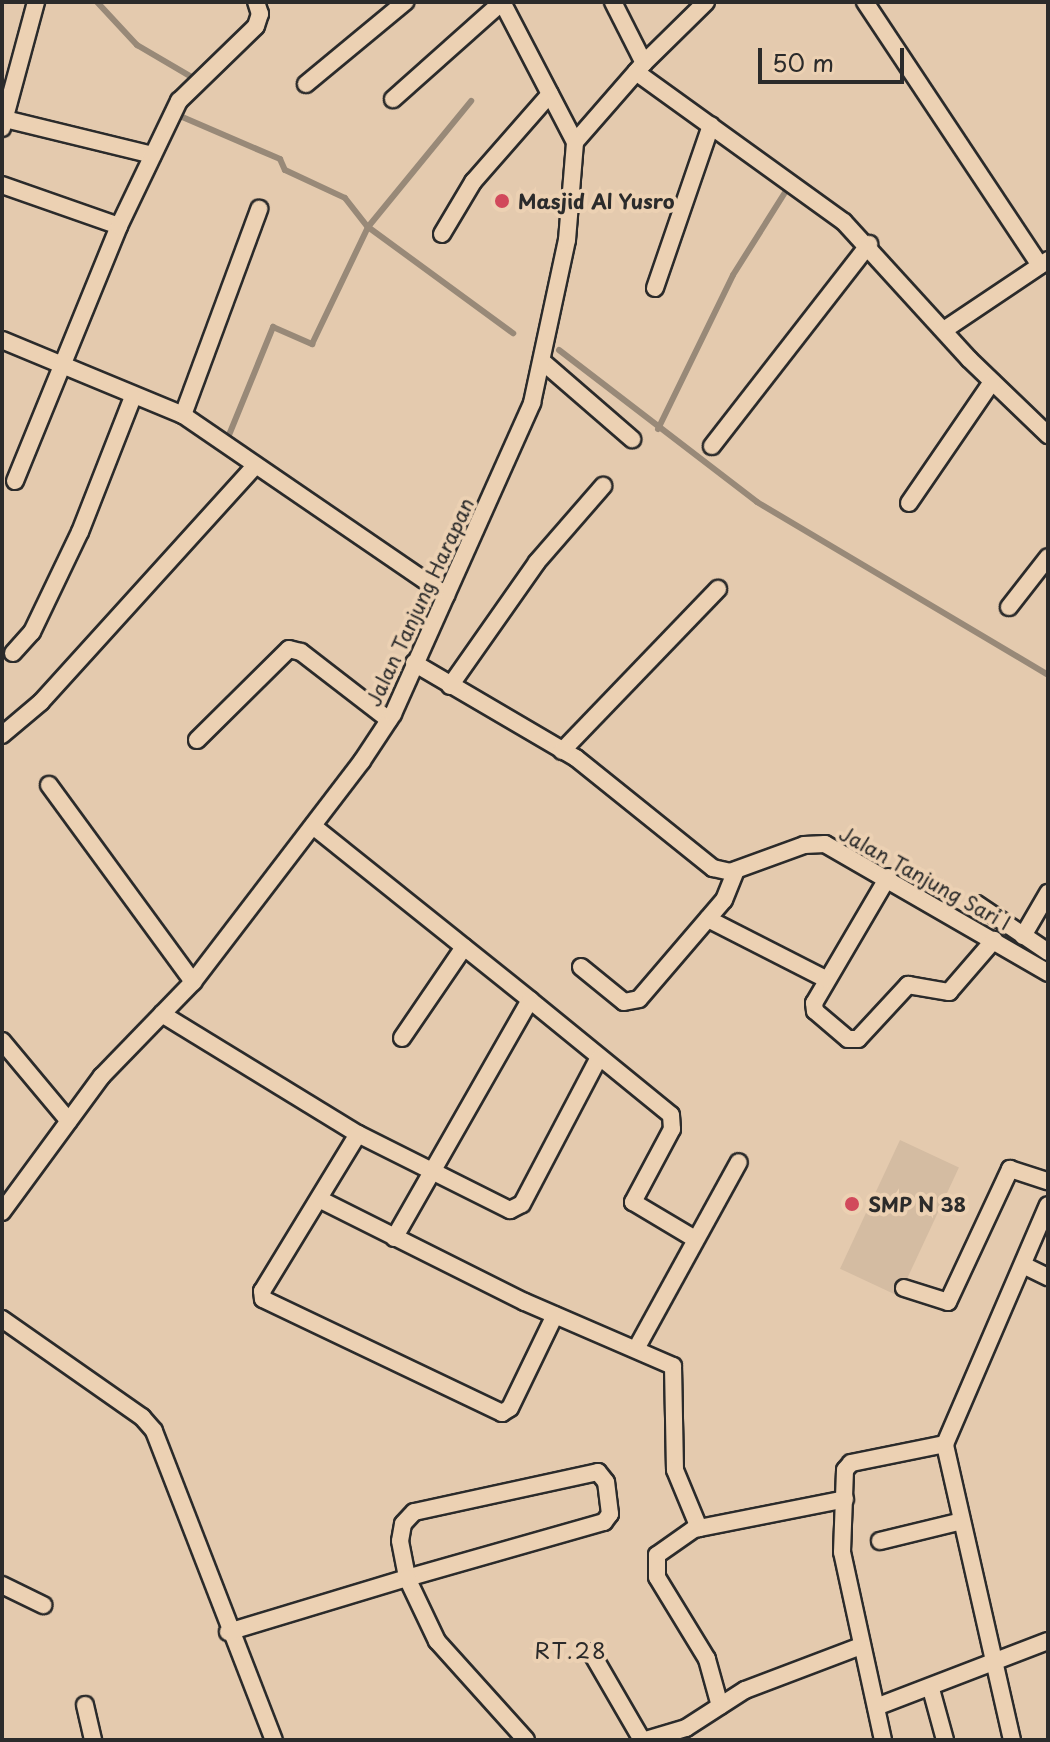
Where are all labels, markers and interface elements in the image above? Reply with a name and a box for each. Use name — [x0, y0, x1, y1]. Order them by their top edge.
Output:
scale bar — [762, 32, 908, 82]
text: 50 m — [772, 44, 834, 80]
place label: Masjid Al Yusro — [518, 189, 675, 213]
marker: Masjid Al Yusro — [493, 192, 511, 210]
street label: Jalan Tanjung Harapan — [361, 493, 479, 711]
street label: Jalan Tanjung Sari I — [834, 820, 1016, 936]
place label: SMP N 38 — [868, 1192, 967, 1216]
marker: SMP N 38 — [843, 1195, 861, 1213]
district label: RT.28 — [535, 1637, 607, 1663]

